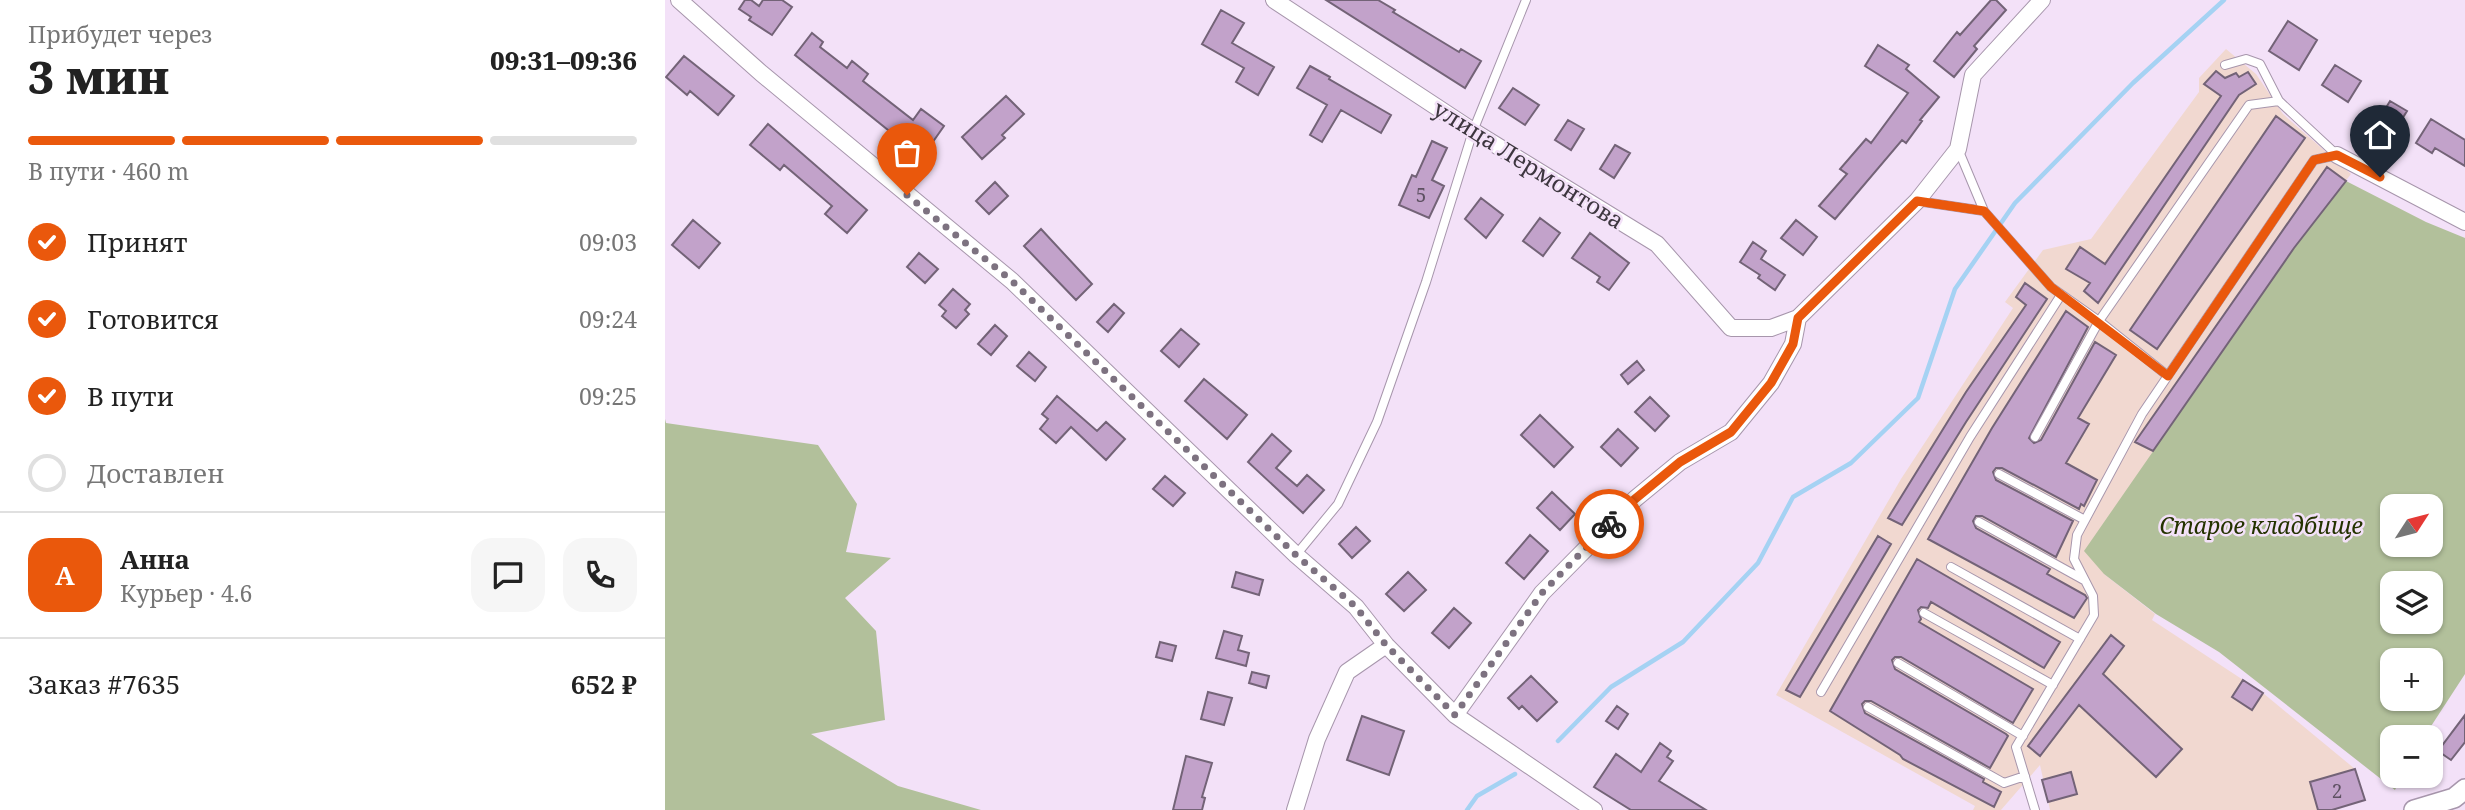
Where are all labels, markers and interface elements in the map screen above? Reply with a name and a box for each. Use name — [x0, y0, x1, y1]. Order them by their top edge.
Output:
text: Прибудет через — [28, 18, 212, 50]
text: 09:31–09:36 — [490, 42, 637, 78]
text: 3 мин — [28, 45, 169, 107]
street label: улица Лермонтова — [1427, 92, 1631, 236]
pin — [2350, 105, 2410, 177]
icon: home — [2361, 116, 2399, 154]
pin — [877, 123, 937, 195]
icon: bag — [888, 134, 926, 172]
text: В пути · 460 m — [28, 155, 189, 187]
house number: 5 — [1416, 182, 1426, 208]
icon: check — [28, 223, 66, 261]
text: Принят — [87, 224, 188, 260]
text: 09:03 — [579, 226, 637, 258]
icon: check — [28, 300, 66, 338]
text: Готовится — [87, 301, 219, 337]
text: 09:24 — [579, 303, 637, 335]
icon: check — [28, 377, 66, 415]
text: В пути — [87, 378, 174, 414]
text: 09:25 — [579, 380, 637, 412]
text: Доставлен — [87, 455, 224, 491]
courier — [1574, 489, 1644, 559]
north arrow — [2380, 494, 2443, 556]
map controls — [2380, 494, 2443, 788]
icon: bike — [1590, 505, 1628, 543]
park label: Старое кладбище — [2159, 509, 2363, 541]
button: chat — [471, 538, 545, 612]
button: phone — [563, 538, 637, 612]
text: Анна — [120, 541, 190, 577]
text: А — [55, 557, 75, 593]
button: layers — [2380, 571, 2443, 634]
text: Курьер · 4.6 — [120, 577, 252, 609]
button: + — [2380, 648, 2443, 711]
text: Заказ #7635 — [28, 666, 180, 702]
text: 652 ₽ — [571, 666, 637, 702]
button: − — [2380, 725, 2443, 788]
house number: 2 — [2332, 778, 2342, 804]

